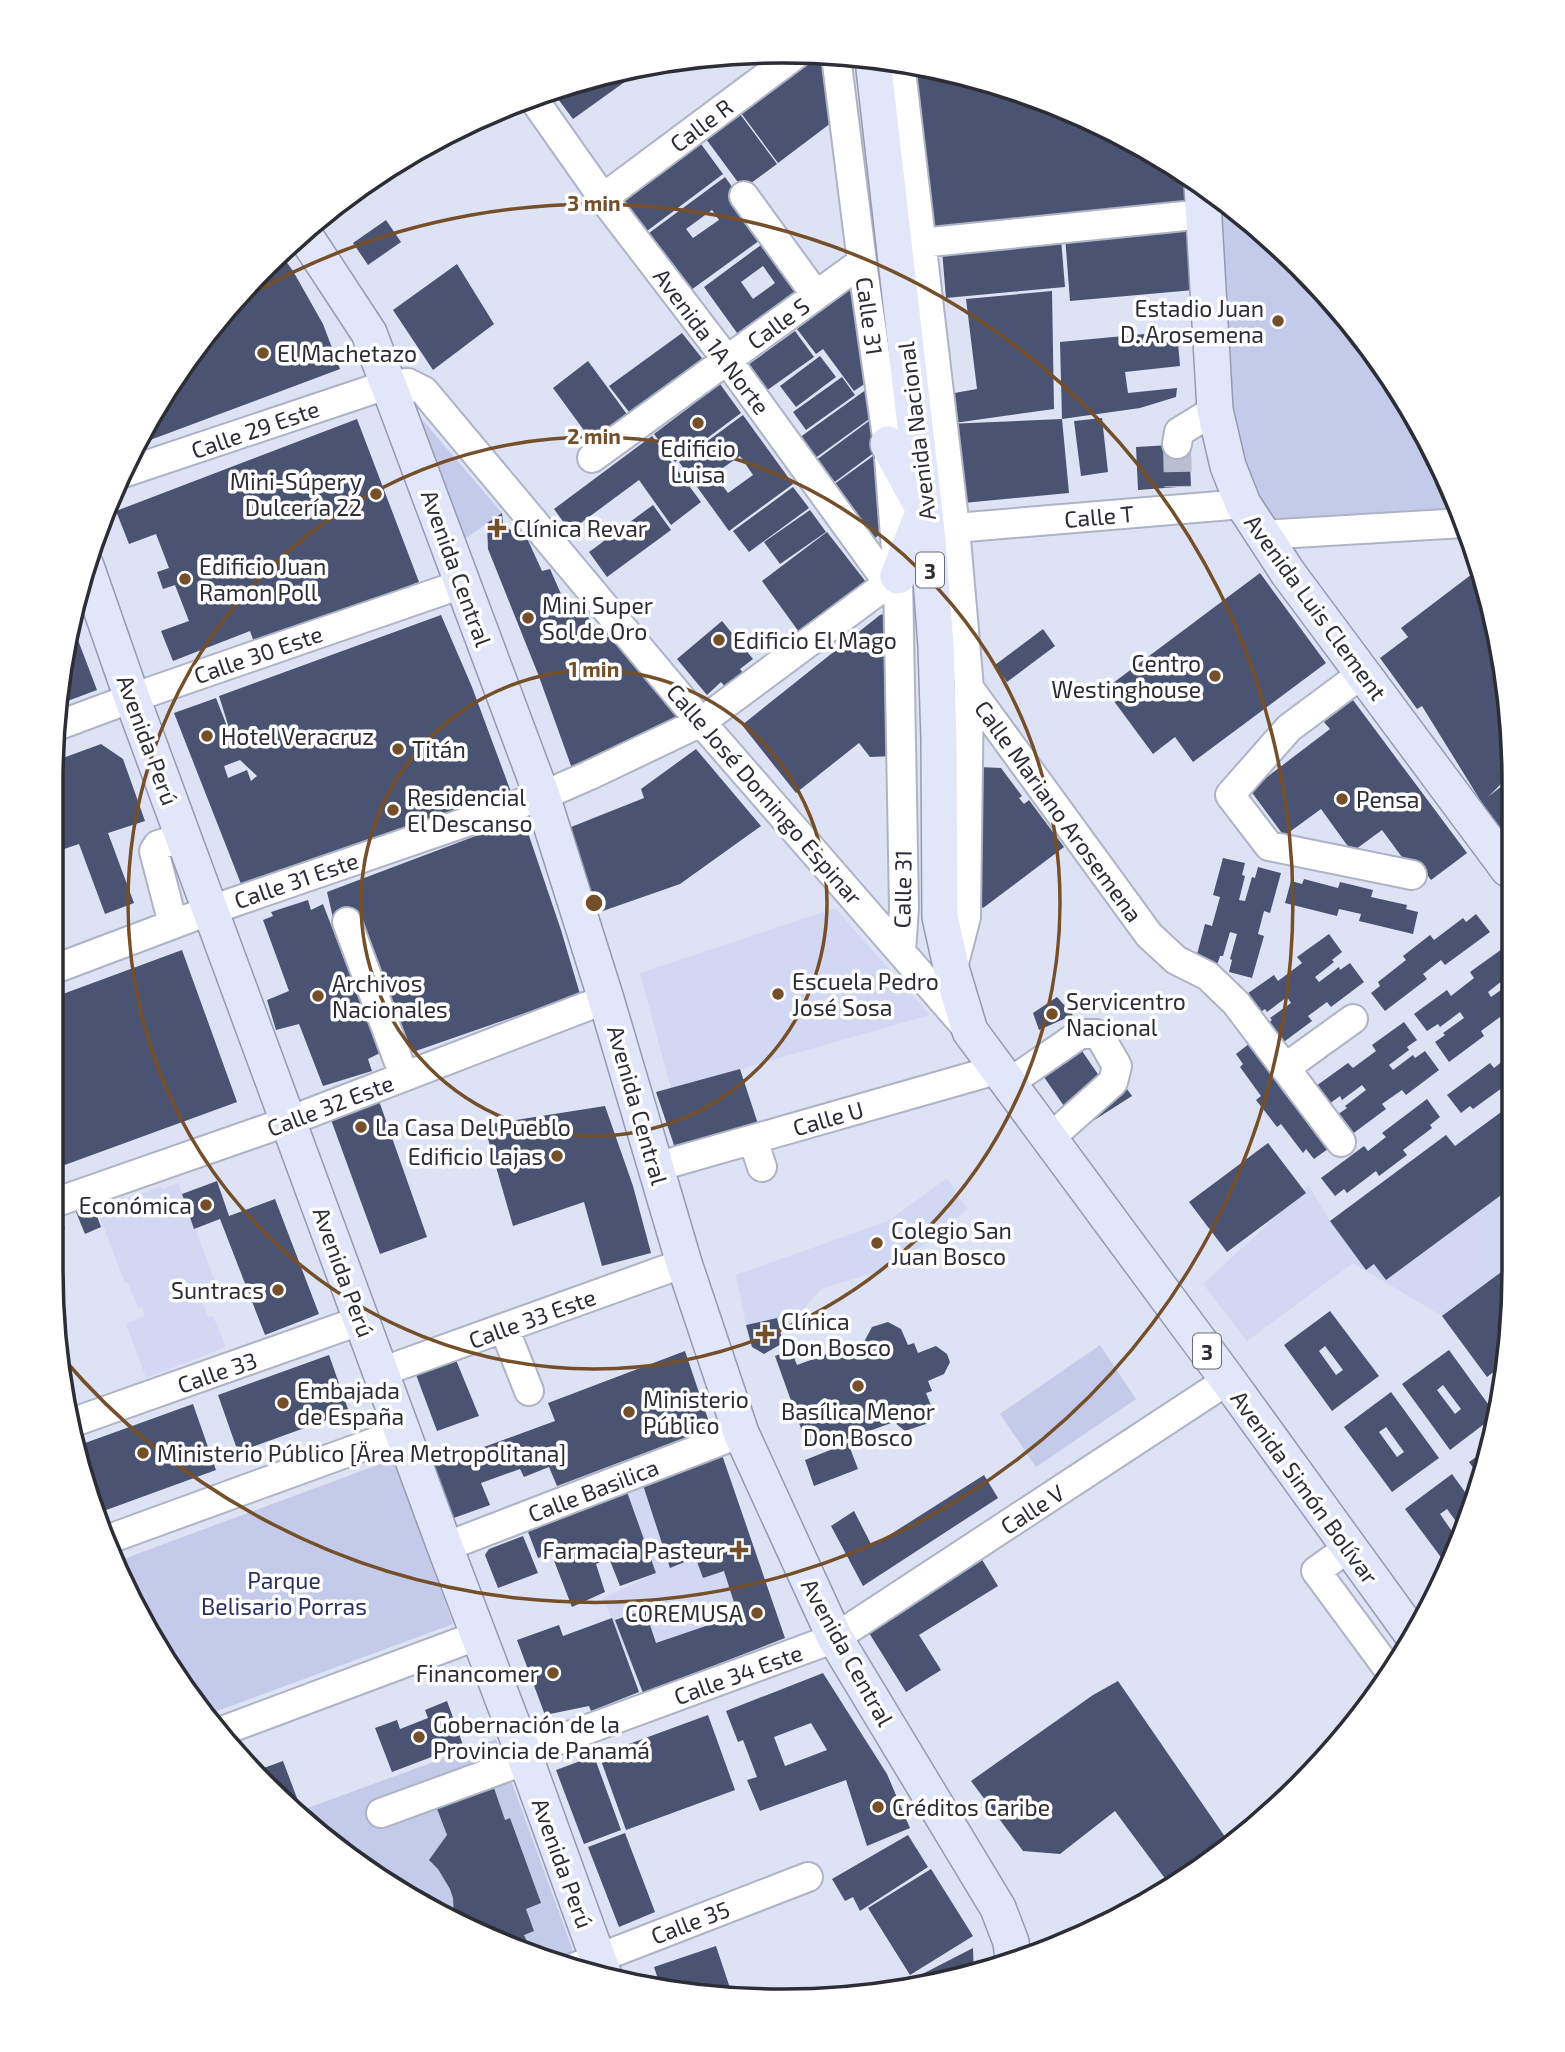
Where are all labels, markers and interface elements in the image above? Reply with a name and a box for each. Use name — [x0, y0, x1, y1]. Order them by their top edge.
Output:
street label: Calle R — [664, 92, 738, 158]
text: 3 min — [567, 190, 621, 215]
street label: Avenida 1A Norte — [648, 262, 776, 420]
street label: Calle 31 — [851, 275, 889, 357]
street label: Calle S — [742, 291, 814, 355]
place label: Estadio Juan D. Arosemena — [1120, 294, 1264, 348]
marker: Estadio Juan D. Arosemena — [1270, 313, 1286, 329]
place label: El Machetazo — [277, 339, 417, 367]
street label: Avenida Nacional — [891, 340, 941, 522]
marker: El Machetazo — [255, 345, 271, 361]
street label: Calle 29 Este — [187, 394, 323, 464]
marker: Edificio Luisa — [690, 415, 706, 431]
text: 2 min — [567, 423, 621, 448]
place label: Edificio Luisa — [660, 434, 736, 488]
place label: Mini-Súper y Dulcería 22 — [230, 467, 362, 521]
marker: Mini-Súper y Dulcería 22 — [368, 486, 384, 502]
street label: Avenida Central — [416, 486, 498, 650]
street label: Calle T — [1063, 499, 1135, 533]
street label: Avenida Luis Clement — [1239, 509, 1393, 705]
place label: Clínica Revar — [513, 514, 647, 542]
marker: Clínica Revar — [487, 518, 507, 538]
place label: Edificio Juan Ramon Poll — [199, 552, 326, 606]
road number: 3 — [916, 552, 944, 588]
marker: Edificio Juan Ramon Poll — [177, 571, 193, 587]
place label: Mini Super Sol de Oro — [542, 591, 653, 645]
marker: Mini Super Sol de Oro — [520, 610, 536, 626]
street label: Calle 30 Este — [190, 619, 326, 689]
place label: Edificio El Mago — [733, 626, 897, 654]
marker: Edificio El Mago — [711, 632, 727, 648]
place label: Centro Westinghouse — [1051, 649, 1201, 703]
text: 1 min — [569, 656, 619, 681]
marker: Centro Westinghouse — [1207, 668, 1223, 684]
street label: Avenida Perú — [112, 671, 184, 809]
street label: Calle José Domingo Espinar — [661, 678, 869, 910]
street label: Calle Mariano Arosemena — [969, 695, 1149, 927]
place label: Hotel Veracruz — [221, 722, 374, 750]
marker: Hotel Veracruz — [199, 728, 215, 744]
place label: Titán — [412, 735, 466, 763]
marker: Titán — [390, 741, 406, 757]
place label: Residencial El Descanso — [407, 783, 533, 837]
place label: Pensa — [1356, 785, 1419, 813]
marker: Pensa — [1334, 791, 1350, 807]
marker: Residencial El Descanso — [385, 802, 401, 818]
street label: Calle 31 Este — [230, 846, 362, 914]
street label: Calle 31 — [887, 849, 917, 929]
centre of rings — [582, 891, 606, 915]
place label: Escuela Pedro José Sosa — [792, 967, 939, 1021]
place label: Archivos Nacionales — [332, 969, 448, 1023]
marker: Escuela Pedro José Sosa — [770, 986, 786, 1002]
place label: Servicentro Nacional — [1066, 987, 1186, 1041]
marker: Archivos Nacionales — [310, 988, 326, 1004]
marker: Servicentro Nacional — [1044, 1006, 1060, 1022]
street label: Avenida Central — [602, 1022, 674, 1188]
street label: Calle 32 Este — [263, 1068, 397, 1142]
street label: Calle U — [789, 1095, 867, 1141]
place label: La Casa Del Pueblo — [375, 1113, 571, 1141]
marker: La Casa Del Pueblo — [353, 1119, 369, 1135]
place label: Edificio Lajas — [408, 1142, 543, 1170]
marker: Edificio Lajas — [549, 1148, 565, 1164]
place label: Económica — [79, 1191, 192, 1219]
marker: Económica — [198, 1197, 214, 1213]
street label: Avenida Perú — [308, 1203, 380, 1341]
place label: Colegio San Juan Bosco — [891, 1216, 1012, 1270]
marker: Colegio San Juan Bosco — [869, 1235, 885, 1251]
place label: Suntracs — [171, 1276, 264, 1304]
marker: Suntracs — [270, 1282, 286, 1298]
street label: Calle 33 Este — [465, 1282, 599, 1354]
place label: Clínica Don Bosco — [781, 1307, 891, 1361]
marker: Clínica Don Bosco — [755, 1324, 775, 1344]
road number: 3 — [1193, 1334, 1221, 1368]
street label: Calle 33 — [173, 1345, 261, 1399]
place label: Embajada de España — [297, 1376, 404, 1430]
marker: Basílica Menor Don Bosco — [850, 1378, 866, 1394]
place label: Ministerio Público — [643, 1385, 749, 1439]
street label: Avenida Simón Bolívar — [1225, 1385, 1385, 1589]
marker: Embajada de España — [275, 1395, 291, 1411]
place label: Basílica Menor Don Bosco — [781, 1397, 935, 1451]
marker: Ministerio Público — [621, 1404, 637, 1420]
place label: Ministerio Público [Ärea Metropolitana] — [157, 1439, 566, 1467]
marker: Ministerio Público [Ärea Metropolitana] — [135, 1445, 151, 1461]
street label: Calle Basilica — [524, 1452, 662, 1528]
street label: Calle V — [995, 1478, 1069, 1540]
place label: Farmacia Pasteur — [543, 1536, 725, 1564]
marker: Farmacia Pasteur — [731, 1542, 747, 1558]
park label: Parque Belisario Porras — [201, 1566, 367, 1620]
street label: Avenida Central — [796, 1573, 900, 1731]
place label: COREMUSA — [625, 1599, 744, 1627]
marker: COREMUSA — [749, 1605, 765, 1621]
street label: Calle 34 Este — [670, 1638, 806, 1710]
place label: Financomer — [416, 1659, 539, 1687]
marker: Financomer — [545, 1665, 561, 1681]
place label: Gobernación de la Provincia de Panamá — [433, 1710, 650, 1764]
marker: Gobernación de la Provincia de Panamá — [411, 1729, 427, 1745]
place label: Créditos Caribe — [892, 1793, 1050, 1821]
street label: Avenida Perú — [527, 1794, 599, 1932]
marker: Créditos Caribe — [870, 1799, 886, 1815]
street label: Calle 35 — [647, 1894, 733, 1950]

